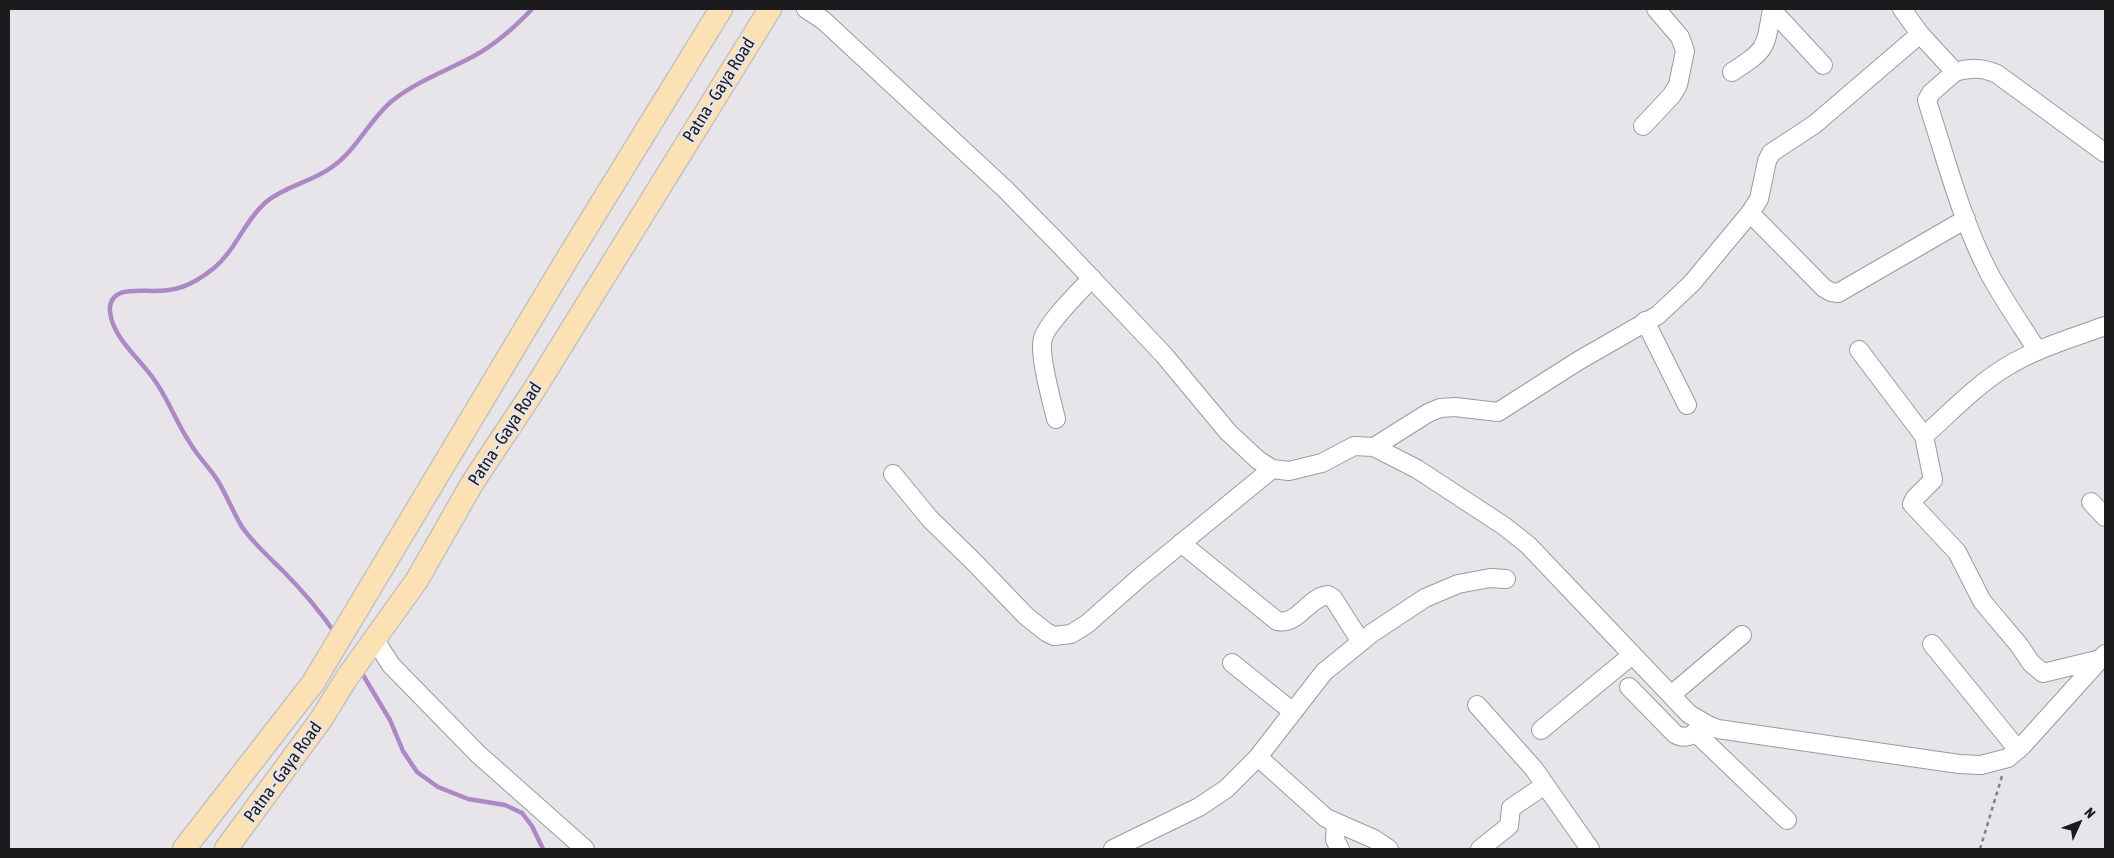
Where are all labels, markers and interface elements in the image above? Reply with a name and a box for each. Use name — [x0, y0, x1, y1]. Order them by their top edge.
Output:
street label: Patna - Gaya Road — [678, 34, 760, 146]
street label: Patna - Gaya Road — [464, 378, 546, 490]
street label: Patna - Gaya Road — [239, 718, 327, 826]
north arrow — [2054, 798, 2104, 848]
text: N — [2081, 804, 2099, 821]

